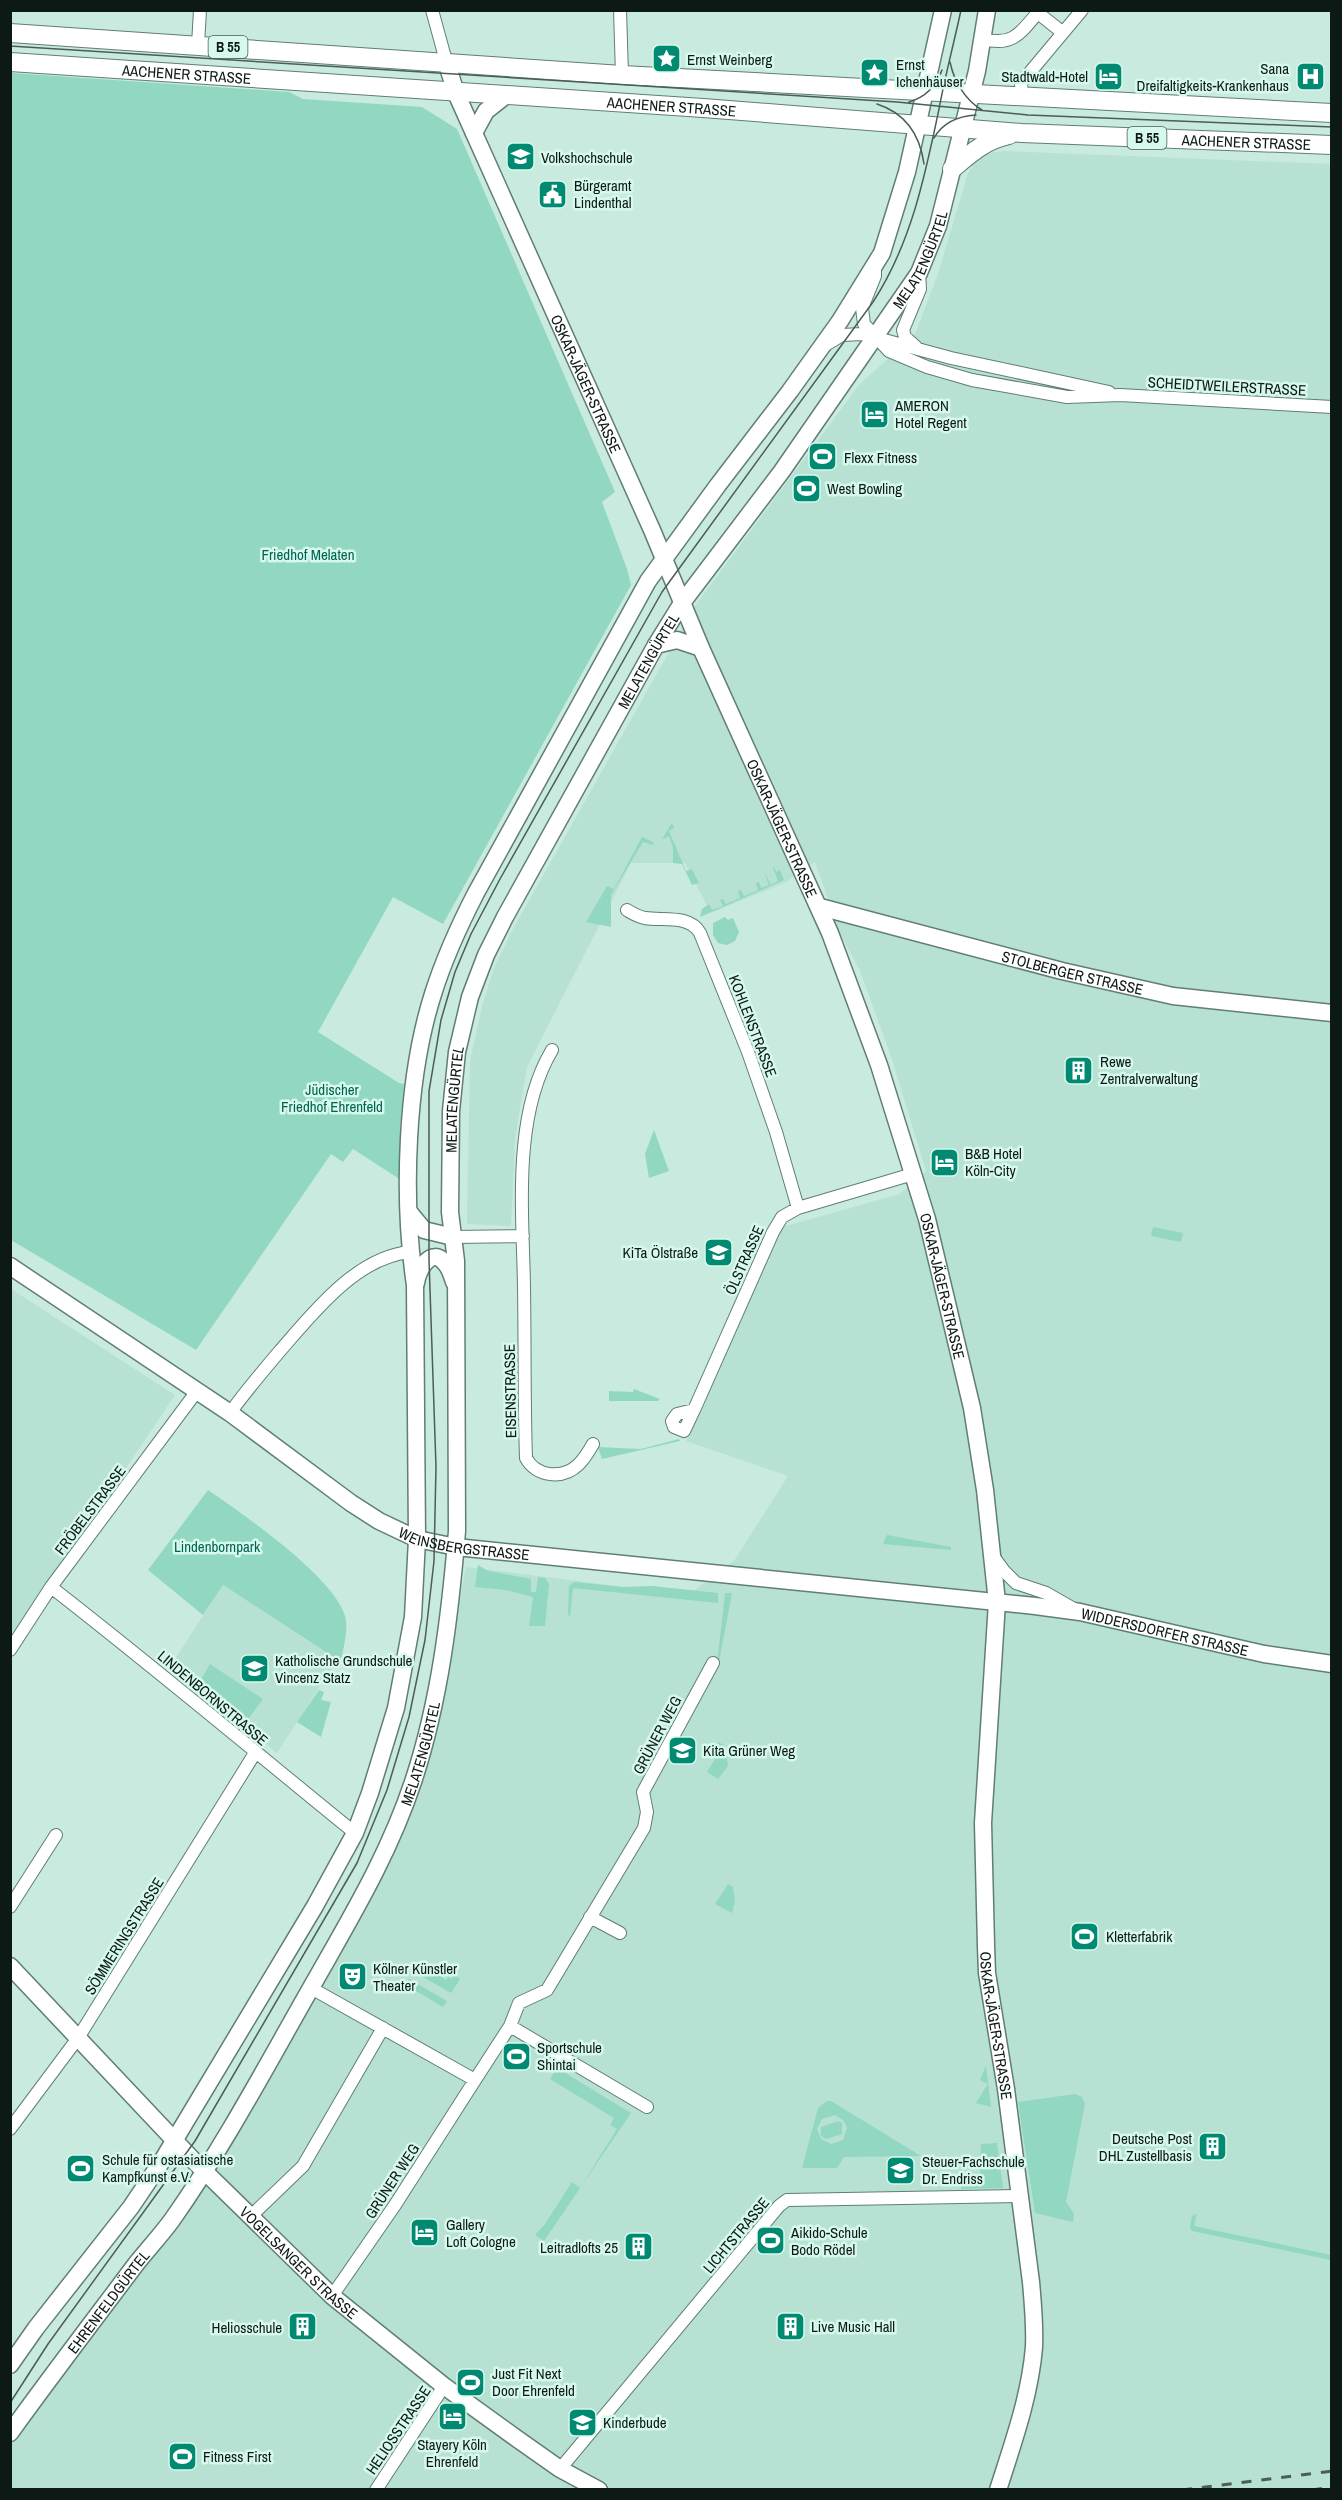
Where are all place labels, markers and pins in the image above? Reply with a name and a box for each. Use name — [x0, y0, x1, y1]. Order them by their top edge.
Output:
place icon: Ernst Weinberg — [650, 43, 682, 75]
place label: Ernst Weinberg — [687, 49, 772, 70]
place label: Ernst Ichenhäuser — [896, 54, 964, 92]
place icon: Ernst Ichenhäuser — [859, 57, 891, 89]
place label: Sana Dreifaltigkeits-Krankenhaus — [1137, 58, 1289, 96]
hotel icon: Stadtwald-Hotel — [1093, 60, 1125, 92]
hospital icon: Sana Dreifaltigkeits-Krankenhaus — [1294, 61, 1326, 93]
place label: Stadtwald-Hotel — [1001, 66, 1088, 87]
school or university icon: Volkshochschule — [504, 141, 536, 173]
place label: Volkshochschule — [541, 147, 633, 168]
place label: Bürgeramt Lindenthal — [574, 175, 632, 213]
public building icon: Bürgeramt Lindenthal — [537, 178, 569, 210]
place label: AMERON Hotel Regent — [894, 395, 967, 433]
hotel icon: AMERON Hotel Regent — [858, 398, 890, 430]
sports icon: Flexx Fitness — [807, 441, 839, 473]
place label: Flexx Fitness — [844, 447, 917, 468]
sports icon: West Bowling — [790, 472, 822, 504]
place label: West Bowling — [827, 478, 902, 499]
place label: Rewe Zentralverwaltung — [1100, 1051, 1198, 1089]
building icon: Rewe Zentralverwaltung — [1063, 1054, 1095, 1086]
place label: B&B Hotel Köln-City — [965, 1143, 1022, 1181]
hotel icon: B&B Hotel Köln-City — [928, 1146, 960, 1178]
school or university icon: KiTa Ölstraße — [703, 1236, 735, 1268]
place label: KiTa Ölstraße — [623, 1242, 698, 1263]
place label: Katholische Grundschule Vincenz Statz — [275, 1650, 413, 1688]
school or university icon: Katholische Grundschule Vincenz Statz — [238, 1653, 270, 1685]
school or university icon: Kita Grüner Weg — [666, 1734, 698, 1766]
place label: Kita Grüner Weg — [703, 1740, 795, 1761]
sports icon: Kletterfabrik — [1069, 1920, 1101, 1952]
place label: Kletterfabrik — [1106, 1926, 1173, 1947]
place label: Kölner Künstler Theater — [373, 1958, 457, 1996]
theatre icon: Kölner Künstler Theater — [336, 1961, 368, 1993]
place label: Sportschule Shintai — [537, 2037, 602, 2075]
sports icon: Sportschule Shintai — [500, 2040, 532, 2072]
place label: Deutsche Post DHL Zustellbasis — [1099, 2128, 1193, 2166]
building icon: Deutsche Post DHL Zustellbasis — [1197, 2131, 1229, 2163]
place label: Schule für ostasiatische Kampfkunst e.V. — [102, 2149, 233, 2187]
place label: Steuer-Fachschule Dr. Endriss — [922, 2151, 1025, 2189]
sports icon: Schule für ostasiatische Kampfkunst e.V. — [65, 2152, 97, 2184]
school or university icon: Steuer-Fachschule Dr. Endriss — [885, 2154, 917, 2186]
place label: Gallery Loft Cologne — [446, 2214, 516, 2252]
hotel icon: Gallery Loft Cologne — [409, 2217, 441, 2249]
place label: Aikido-Schule Bodo Rödel — [790, 2222, 868, 2260]
sports icon: Aikido-Schule Bodo Rödel — [754, 2225, 786, 2257]
building icon: Leitradlofts 25 — [623, 2231, 655, 2263]
place label: Leitradlofts 25 — [540, 2237, 618, 2258]
building icon: Live Music Hall — [774, 2310, 806, 2342]
building icon: Heliosschule — [287, 2311, 319, 2343]
place label: Live Music Hall — [811, 2316, 895, 2337]
place label: Heliosschule — [212, 2317, 282, 2338]
place label: Just Fit Next Door Ehrenfeld — [492, 2363, 575, 2401]
sports icon: Just Fit Next Door Ehrenfeld — [455, 2366, 487, 2398]
hotel icon: Stayery Köln Ehrenfeld — [436, 2401, 468, 2433]
school or university icon: Kinderbude — [566, 2406, 598, 2438]
place label: Kinderbude — [603, 2412, 667, 2433]
place label: Stayery Köln Ehrenfeld — [417, 2434, 487, 2472]
sports icon: Fitness First — [166, 2440, 198, 2472]
place label: Fitness First — [203, 2446, 272, 2467]

